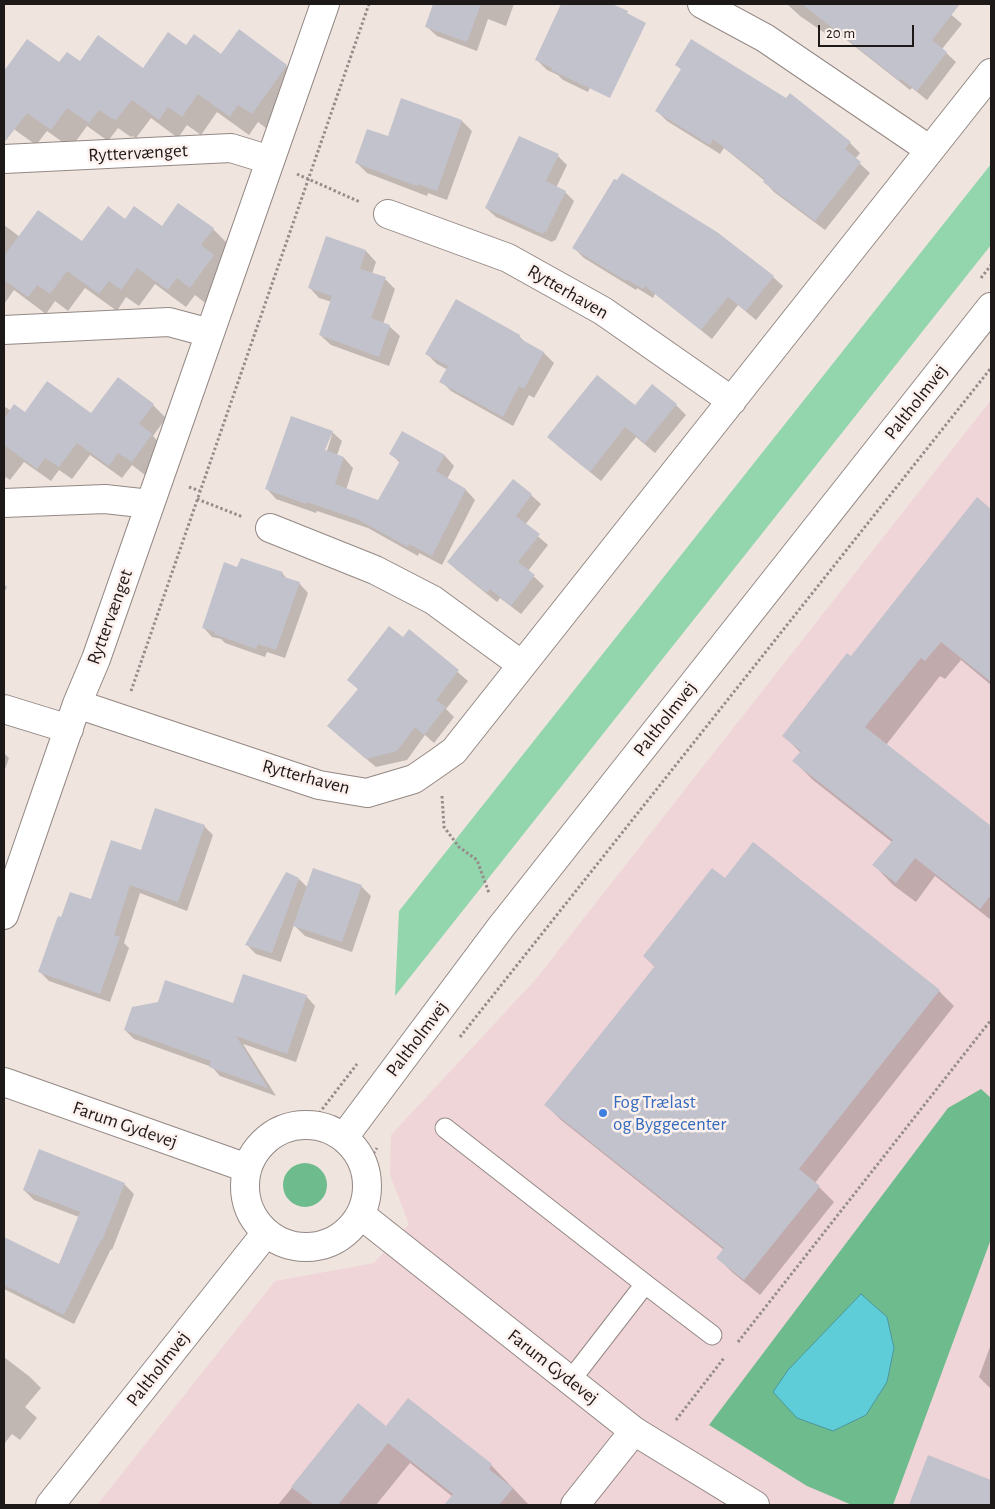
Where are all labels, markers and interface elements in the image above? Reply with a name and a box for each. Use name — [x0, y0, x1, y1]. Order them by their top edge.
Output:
scale bar — [820, 15, 916, 47]
text: 20 m — [826, 26, 855, 41]
street label: Ryttervænget — [88, 139, 188, 167]
street label: Rytterhaven — [523, 260, 613, 324]
street label: Paltholmvej — [880, 360, 952, 444]
street label: Ryttervænget — [82, 566, 138, 668]
street label: Paltholmvej — [629, 677, 701, 761]
street label: Rytterhaven — [260, 754, 352, 800]
street label: Paltholmvej — [381, 997, 453, 1081]
place label: Fog Trælast og Byggecenter — [613, 1091, 726, 1135]
street label: Farum Gydevej — [70, 1096, 180, 1154]
marker: Fog Trælast og Byggecenter — [597, 1107, 609, 1119]
street label: Farum Gydevej — [503, 1324, 603, 1410]
street label: Paltholmvej — [122, 1327, 194, 1411]

